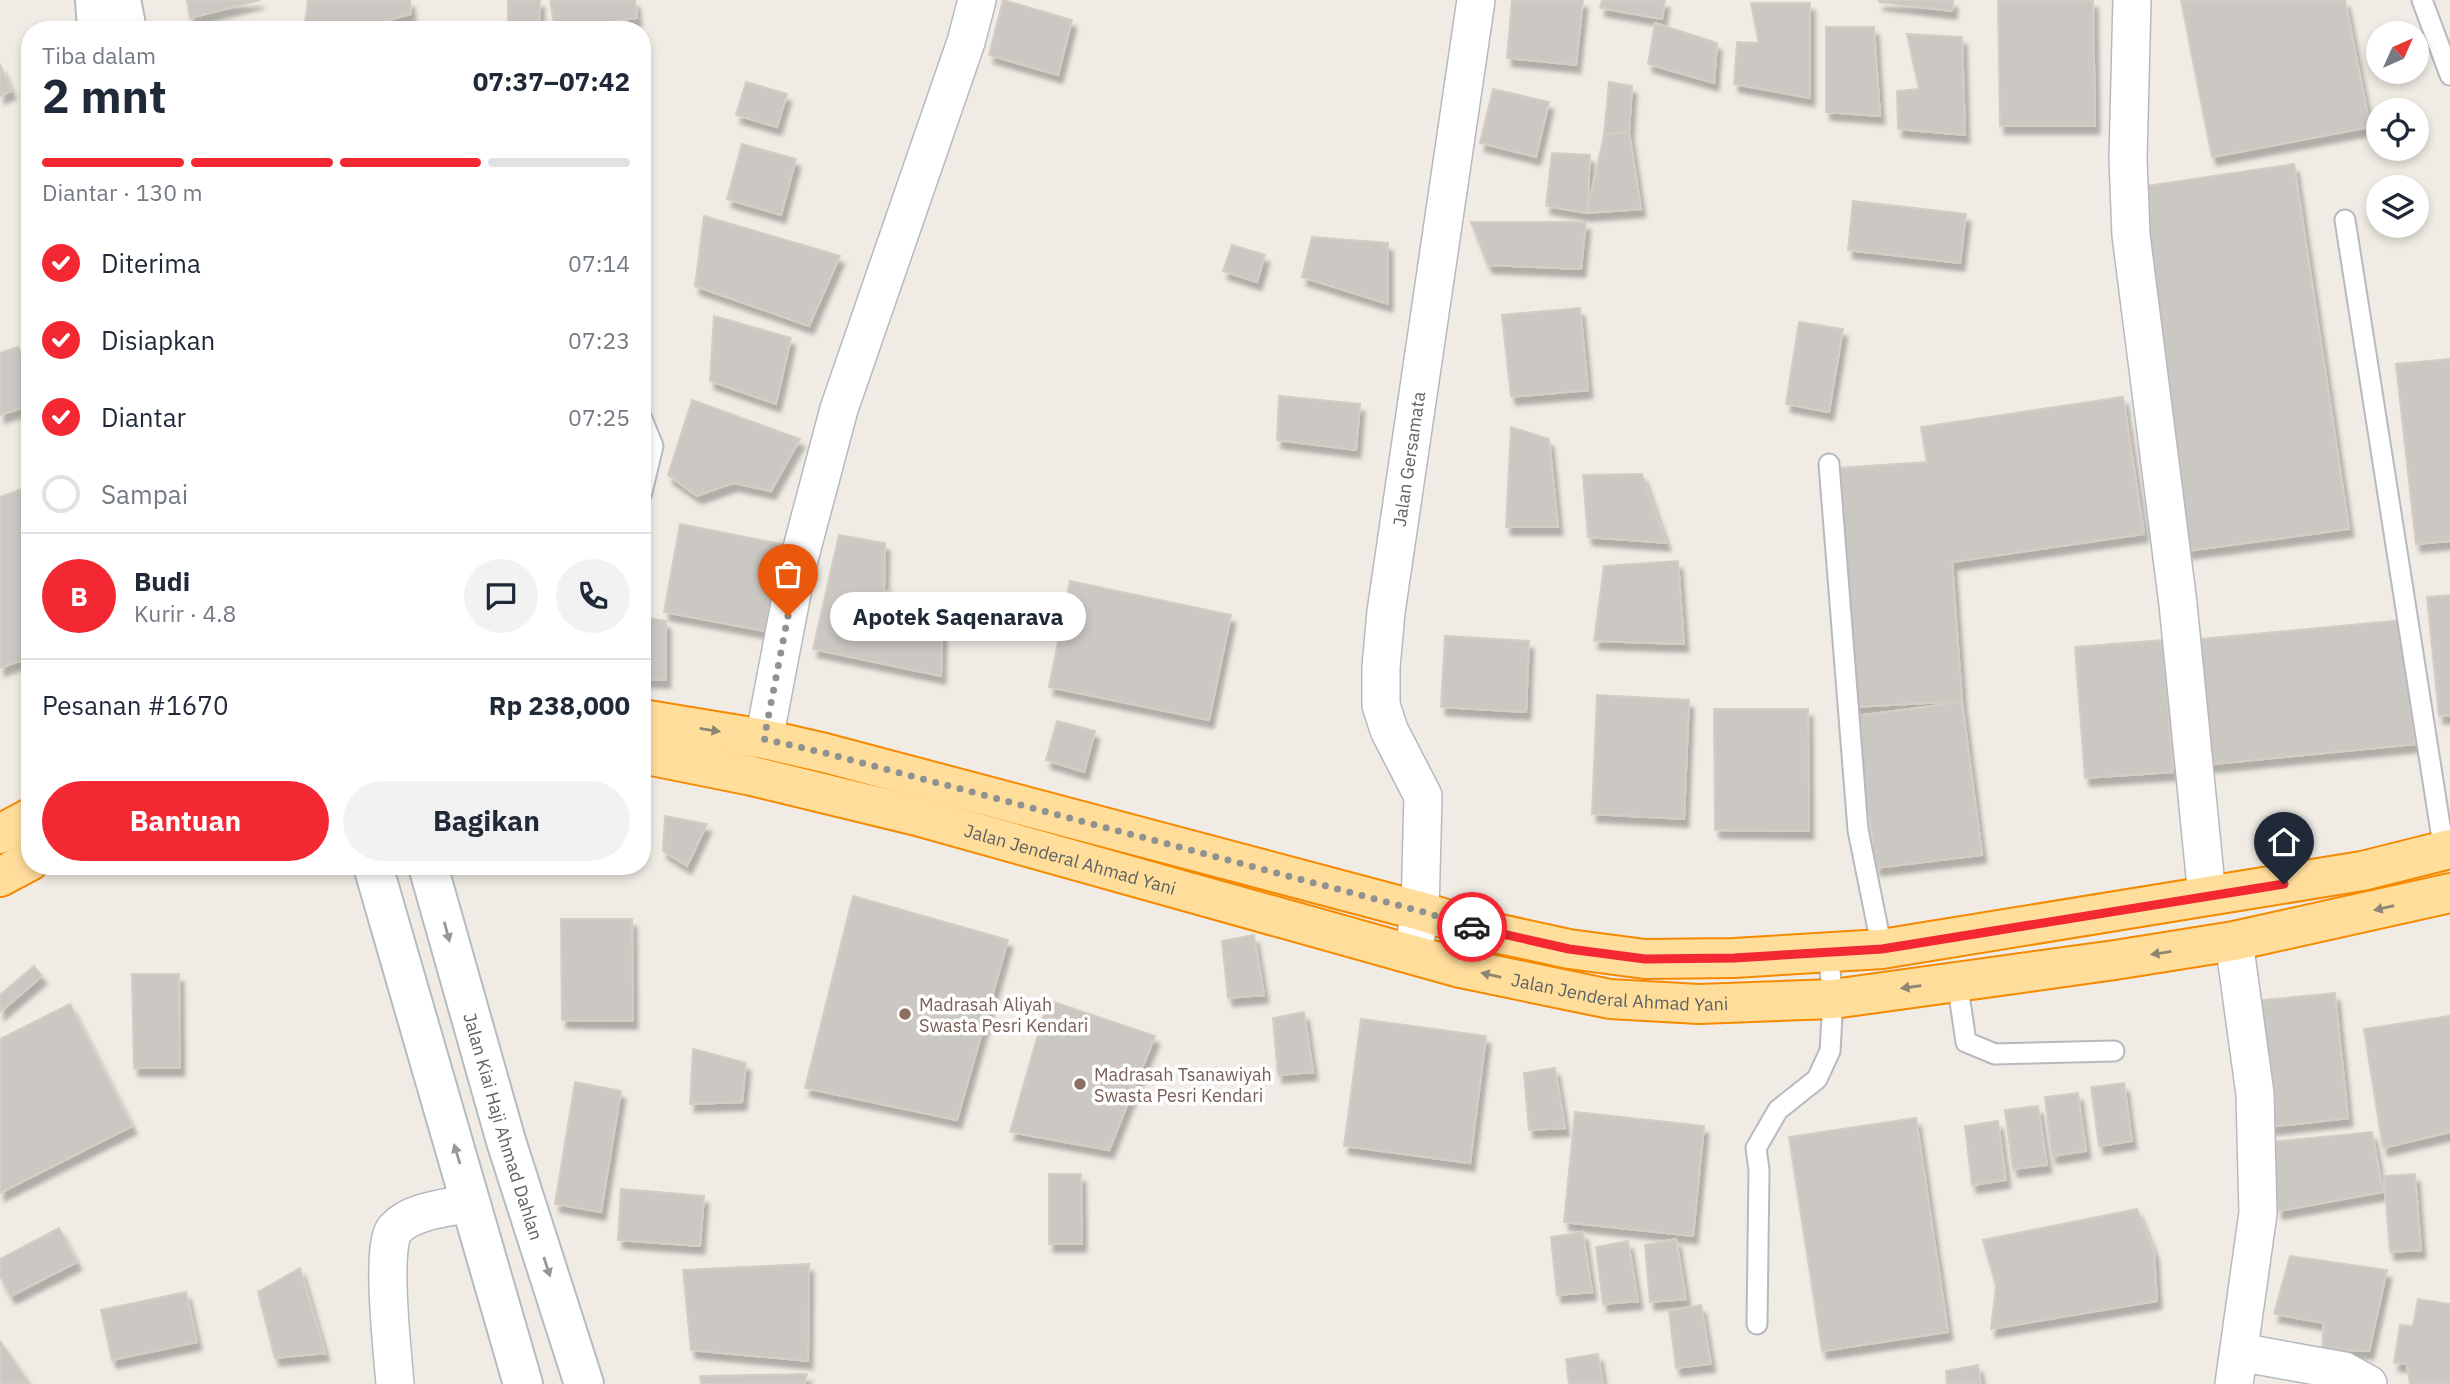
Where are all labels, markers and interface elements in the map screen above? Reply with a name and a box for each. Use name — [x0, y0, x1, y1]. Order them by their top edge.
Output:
north arrow — [2366, 21, 2429, 84]
map controls — [2366, 21, 2429, 238]
text: Tiba dalam — [42, 40, 156, 70]
text: 07:37–07:42 — [473, 64, 630, 98]
text: 2 mnt — [42, 66, 167, 126]
button: locate — [2366, 98, 2429, 161]
button: layers — [2366, 175, 2429, 238]
text: Diantar · 130 m — [42, 177, 203, 207]
icon: check — [42, 244, 80, 282]
text: Diterima — [101, 246, 201, 280]
text: 07:14 — [568, 248, 630, 278]
icon: check — [42, 321, 80, 359]
text: Disiapkan — [101, 323, 215, 357]
text: 07:23 — [568, 325, 630, 355]
street label: Jalan Gersamata — [1387, 389, 1430, 528]
icon: check — [42, 398, 80, 436]
text: Diantar — [101, 400, 186, 434]
text: 07:25 — [568, 402, 630, 432]
text: Sampai — [101, 477, 188, 511]
pin — [758, 544, 818, 616]
icon: bag — [769, 555, 807, 593]
button: chat — [464, 559, 538, 633]
button: phone — [556, 559, 630, 633]
text: Budi — [134, 564, 190, 598]
text: B — [70, 579, 88, 613]
callout: Apotek Saqenarava — [830, 592, 1086, 640]
text: Kurir · 4.8 — [134, 598, 236, 628]
text: Apotek Saqenarava — [852, 601, 1064, 631]
text: Pesanan #1670 — [42, 688, 229, 722]
text: Rp 238,000 — [489, 688, 630, 722]
one-way arrow — [699, 725, 721, 736]
button: Bantuan — [42, 781, 329, 861]
button: Bagikan — [343, 781, 630, 861]
pin — [2254, 812, 2314, 884]
street label: Jalan Jenderal Ahmad Yani — [962, 818, 1179, 899]
icon: home — [2265, 823, 2303, 861]
courier — [1437, 892, 1507, 962]
one-way arrow — [2372, 903, 2394, 914]
icon: car — [1453, 908, 1491, 946]
one-way arrow — [443, 922, 453, 943]
one-way arrow — [2149, 948, 2171, 959]
street label: Jalan Jenderal Ahmad Yani — [1509, 967, 1729, 1016]
one-way arrow — [1480, 969, 1502, 980]
one-way arrow — [1900, 982, 1922, 993]
place label: Madrasah Aliyah Swasta Pesri Kendari — [919, 993, 1088, 1037]
marker: Madrasah Aliyah Swasta Pesri Kendari — [897, 1006, 913, 1022]
street label: Jalan Kiai Haji Ahmad Dahlan — [459, 1010, 549, 1243]
place label: Madrasah Tsanawiyah Swasta Pesri Kendari — [1094, 1063, 1272, 1107]
marker: Madrasah Tsanawiyah Swasta Pesri Kendari — [1072, 1076, 1088, 1092]
one-way arrow — [451, 1143, 461, 1164]
one-way arrow — [542, 1257, 553, 1278]

